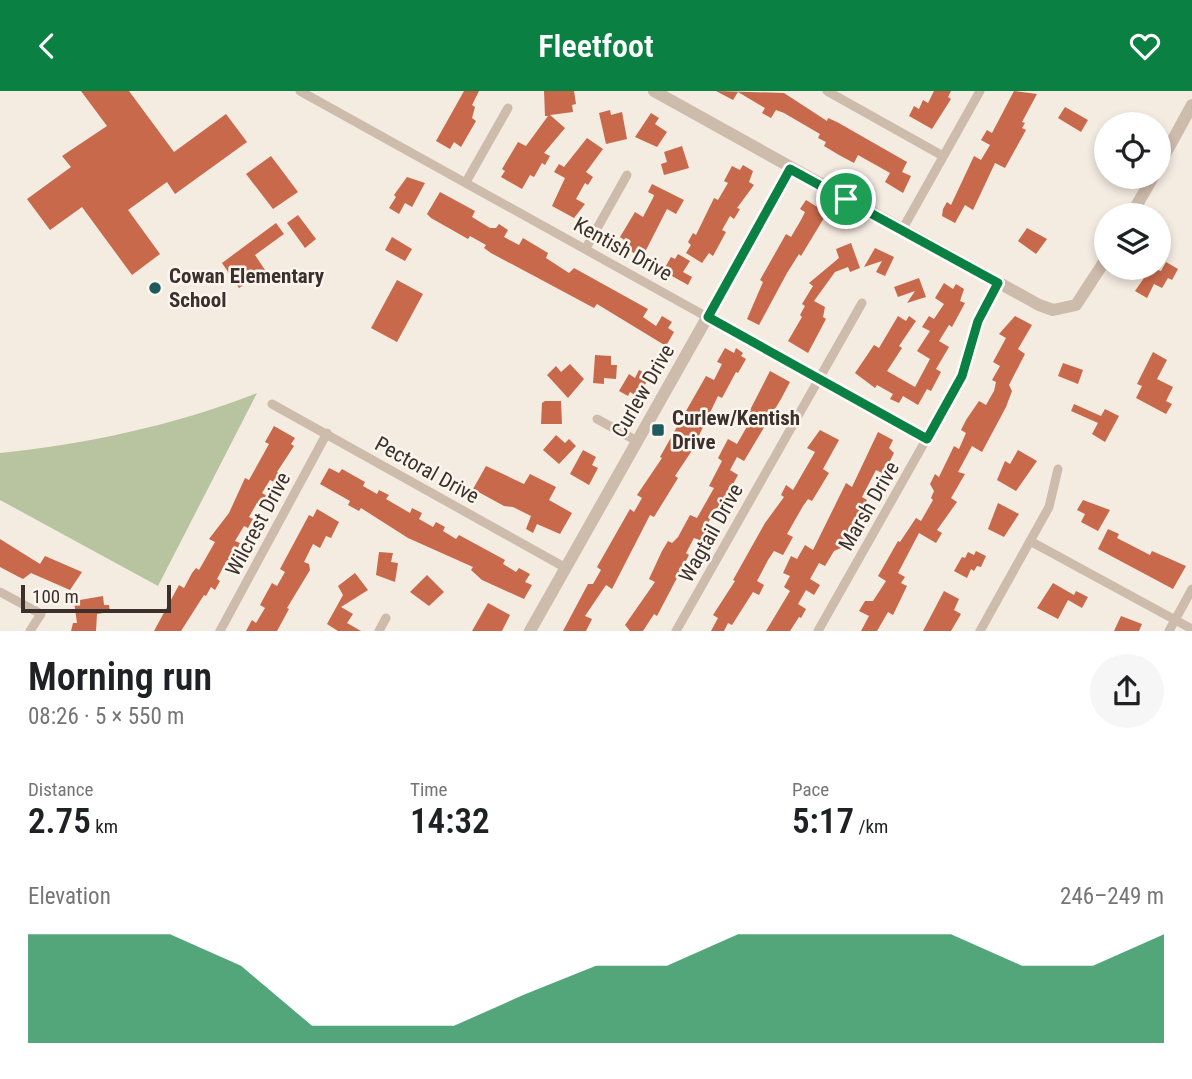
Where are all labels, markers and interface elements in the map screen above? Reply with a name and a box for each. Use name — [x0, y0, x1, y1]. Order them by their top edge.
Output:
icon: back — [28, 27, 66, 65]
text: Fleetfoot — [538, 27, 654, 65]
icon: heart — [1126, 27, 1164, 65]
map controls — [1094, 112, 1171, 280]
button: locate — [1094, 112, 1171, 189]
pin — [816, 169, 876, 229]
icon: arrive — [827, 180, 865, 218]
button: layers — [1094, 203, 1171, 280]
street label: Kentish Drive — [570, 212, 676, 286]
place label: Cowan Elementary School — [169, 264, 325, 312]
marker: Cowan Elementary School — [147, 280, 163, 296]
street label: Curlew Drive — [607, 340, 679, 442]
place label: Curlew/Kentish Drive — [672, 406, 800, 454]
marker: Curlew/Kentish Drive — [650, 422, 666, 438]
street label: Pectoral Drive — [371, 432, 483, 508]
street label: Marsh Drive — [834, 457, 904, 555]
street label: Wilcrest Drive — [221, 468, 295, 580]
street label: Wagtail Drive — [674, 480, 748, 586]
scale bar — [21, 582, 172, 614]
text: 100 m — [32, 585, 79, 608]
button: share — [1090, 654, 1164, 728]
text: Morning run — [28, 655, 212, 699]
text: 08:26 · 5 × 550 m — [28, 703, 184, 730]
text: Distance — [28, 778, 93, 801]
text: Time — [410, 778, 447, 801]
text: Pace — [792, 778, 829, 801]
text: 2.75 — [28, 801, 91, 842]
text: 14:32 — [410, 801, 490, 842]
text: 5:17 — [792, 801, 854, 842]
text: km — [91, 815, 118, 838]
text: /km — [854, 815, 888, 838]
text: Elevation — [28, 883, 111, 910]
text: 246–249 m — [1060, 883, 1164, 910]

